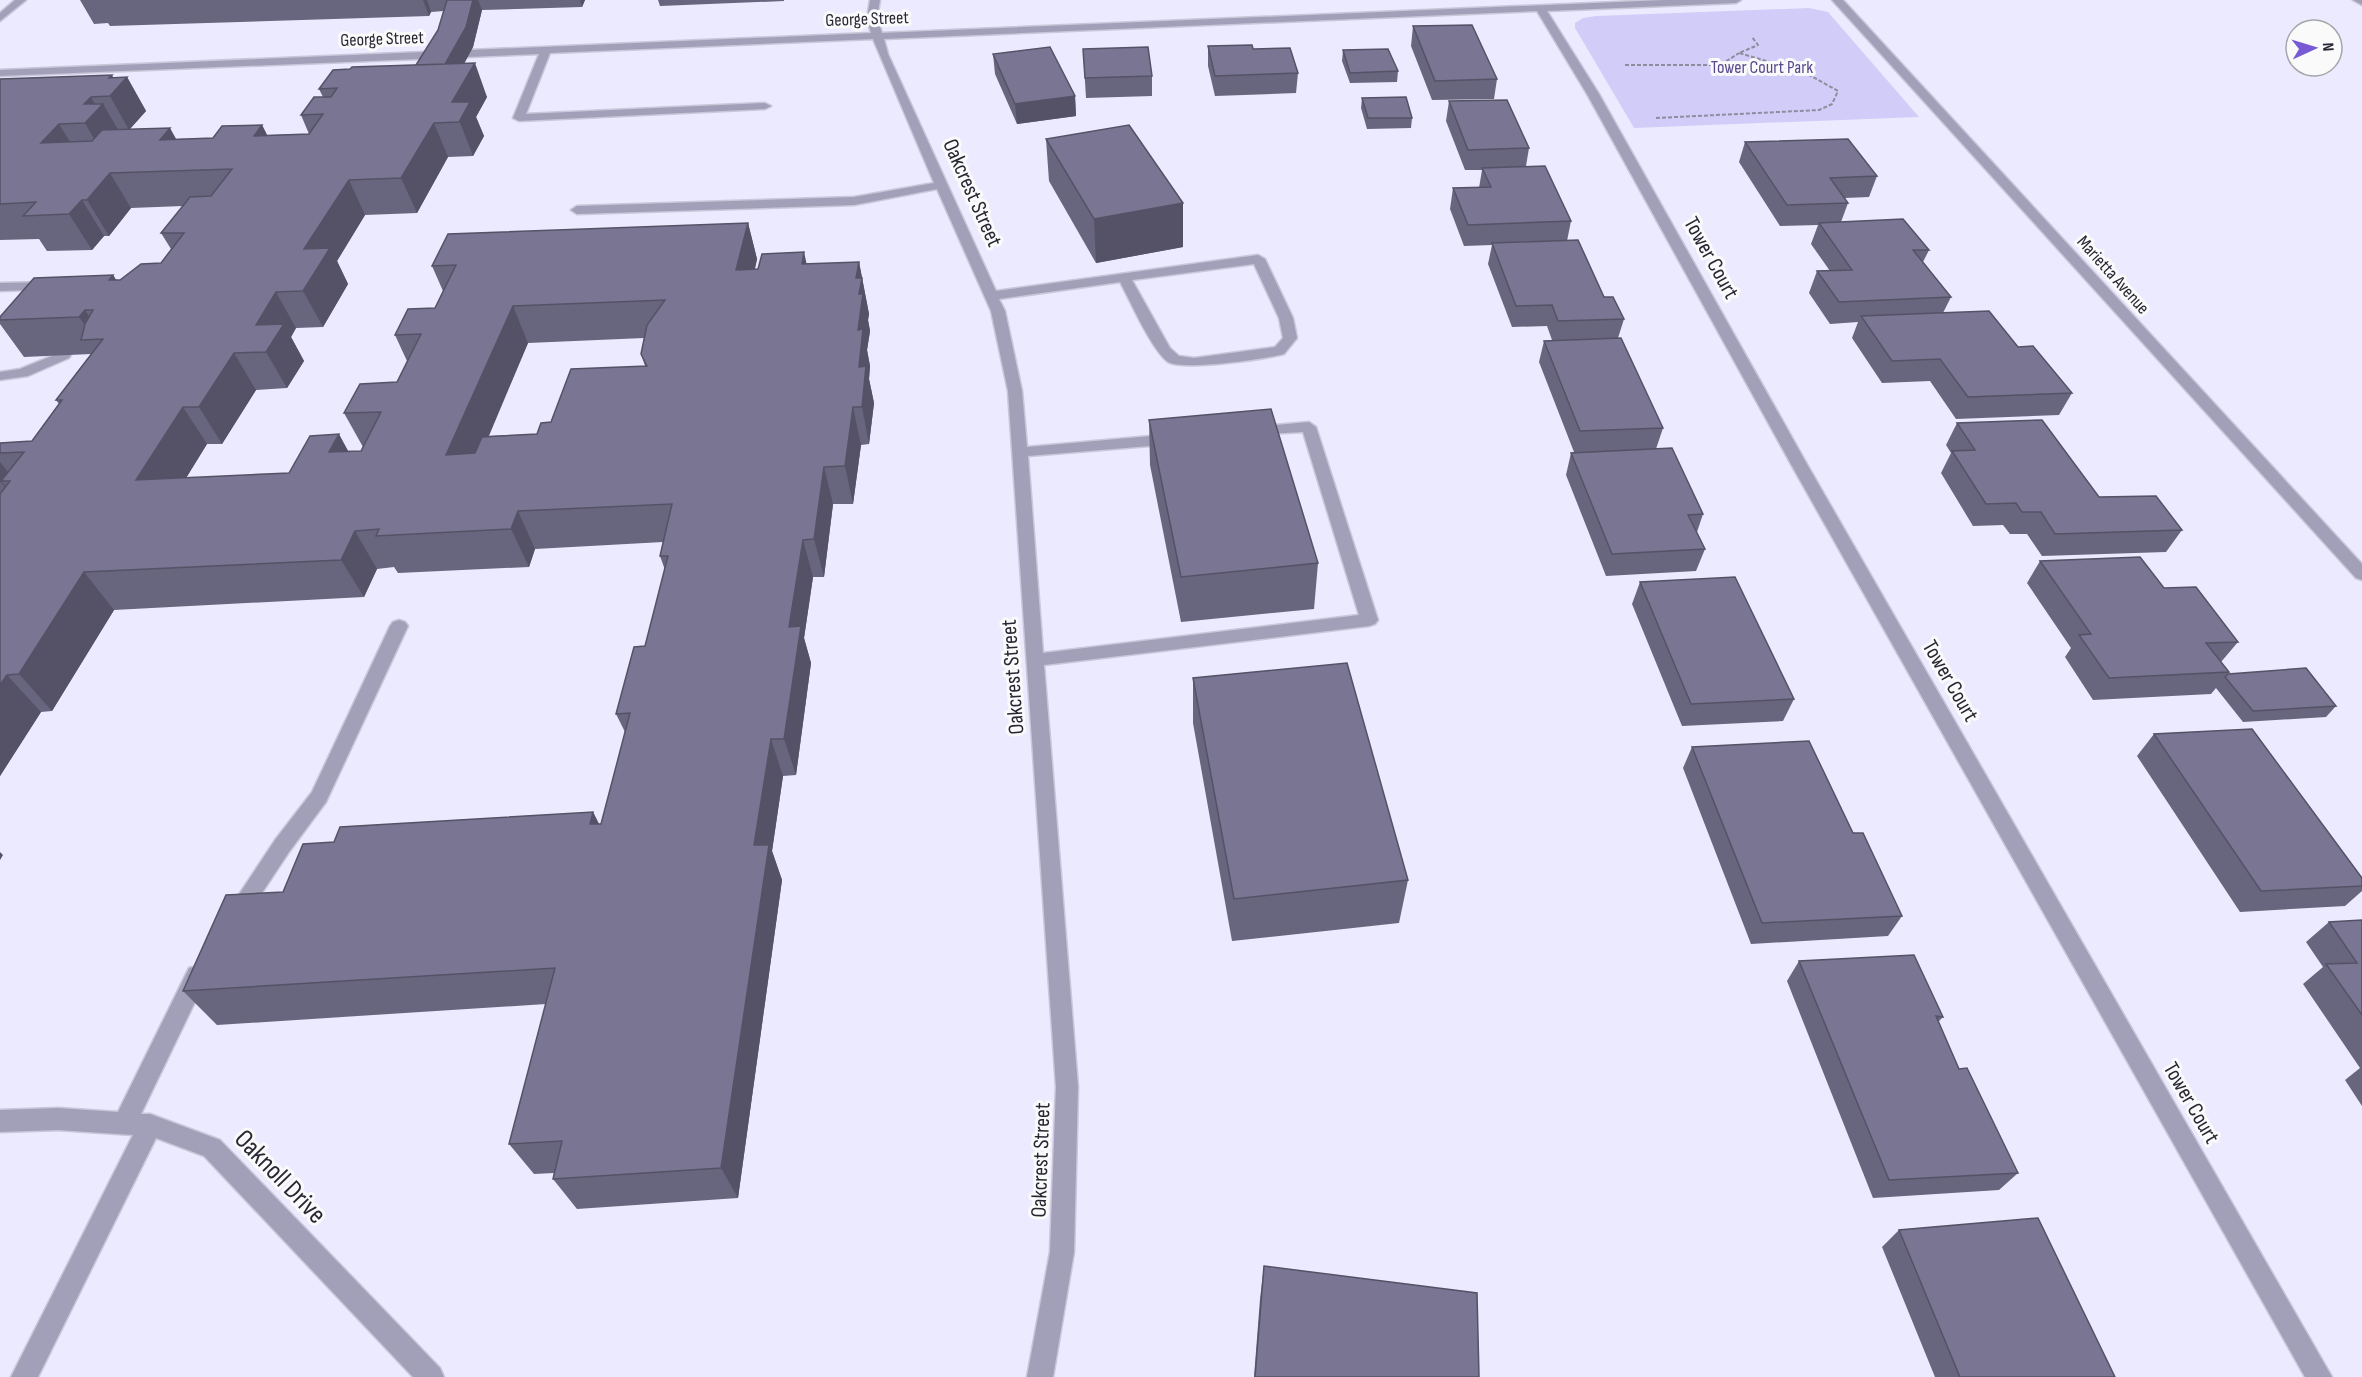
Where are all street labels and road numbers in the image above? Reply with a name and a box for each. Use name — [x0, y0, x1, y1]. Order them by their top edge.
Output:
street label: George Street — [825, 7, 910, 31]
street label: George Street — [340, 27, 425, 51]
street label: Oakcrest Street — [936, 135, 1008, 251]
street label: Tower Court — [1677, 212, 1745, 304]
street label: Marietta Avenue — [2072, 232, 2154, 318]
street label: Oakcrest Street — [995, 618, 1030, 735]
street label: Tower Court — [1916, 635, 1984, 727]
street label: Tower Court — [2157, 1057, 2225, 1149]
street label: Oakcrest Street — [1025, 1102, 1057, 1218]
street label: Oaknoll Drive — [227, 1123, 333, 1231]

